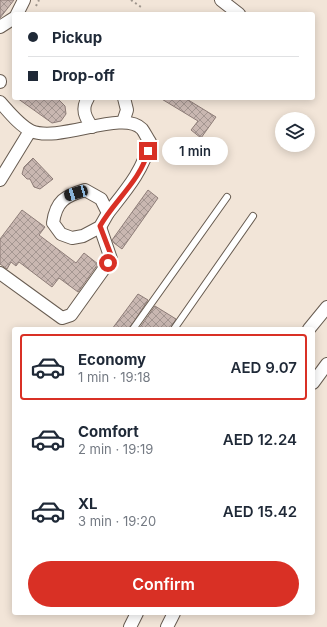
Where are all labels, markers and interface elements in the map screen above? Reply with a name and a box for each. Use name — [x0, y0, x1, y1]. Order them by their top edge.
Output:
text: Pickup — [52, 28, 102, 47]
text: Drop-off — [52, 66, 115, 85]
map controls — [275, 112, 315, 152]
button: layers — [275, 112, 315, 152]
callout: 1 min — [162, 137, 228, 165]
route end — [139, 142, 157, 160]
text: 1 min — [179, 143, 211, 159]
car — [63, 184, 89, 202]
route start — [99, 254, 117, 272]
icon: car — [30, 349, 66, 385]
text: Economy — [78, 350, 146, 369]
text: AED 9.07 — [231, 358, 297, 377]
text: 1 min · 19:18 — [78, 369, 151, 385]
icon: car — [30, 421, 66, 457]
text: Comfort — [78, 422, 139, 441]
text: AED 12.24 — [223, 430, 297, 449]
text: 2 min · 19:19 — [78, 441, 153, 457]
icon: car — [30, 493, 66, 529]
text: XL — [78, 494, 98, 513]
text: AED 15.42 — [223, 502, 297, 521]
text: 3 min · 19:20 — [78, 513, 156, 529]
button: Confirm — [28, 561, 299, 607]

